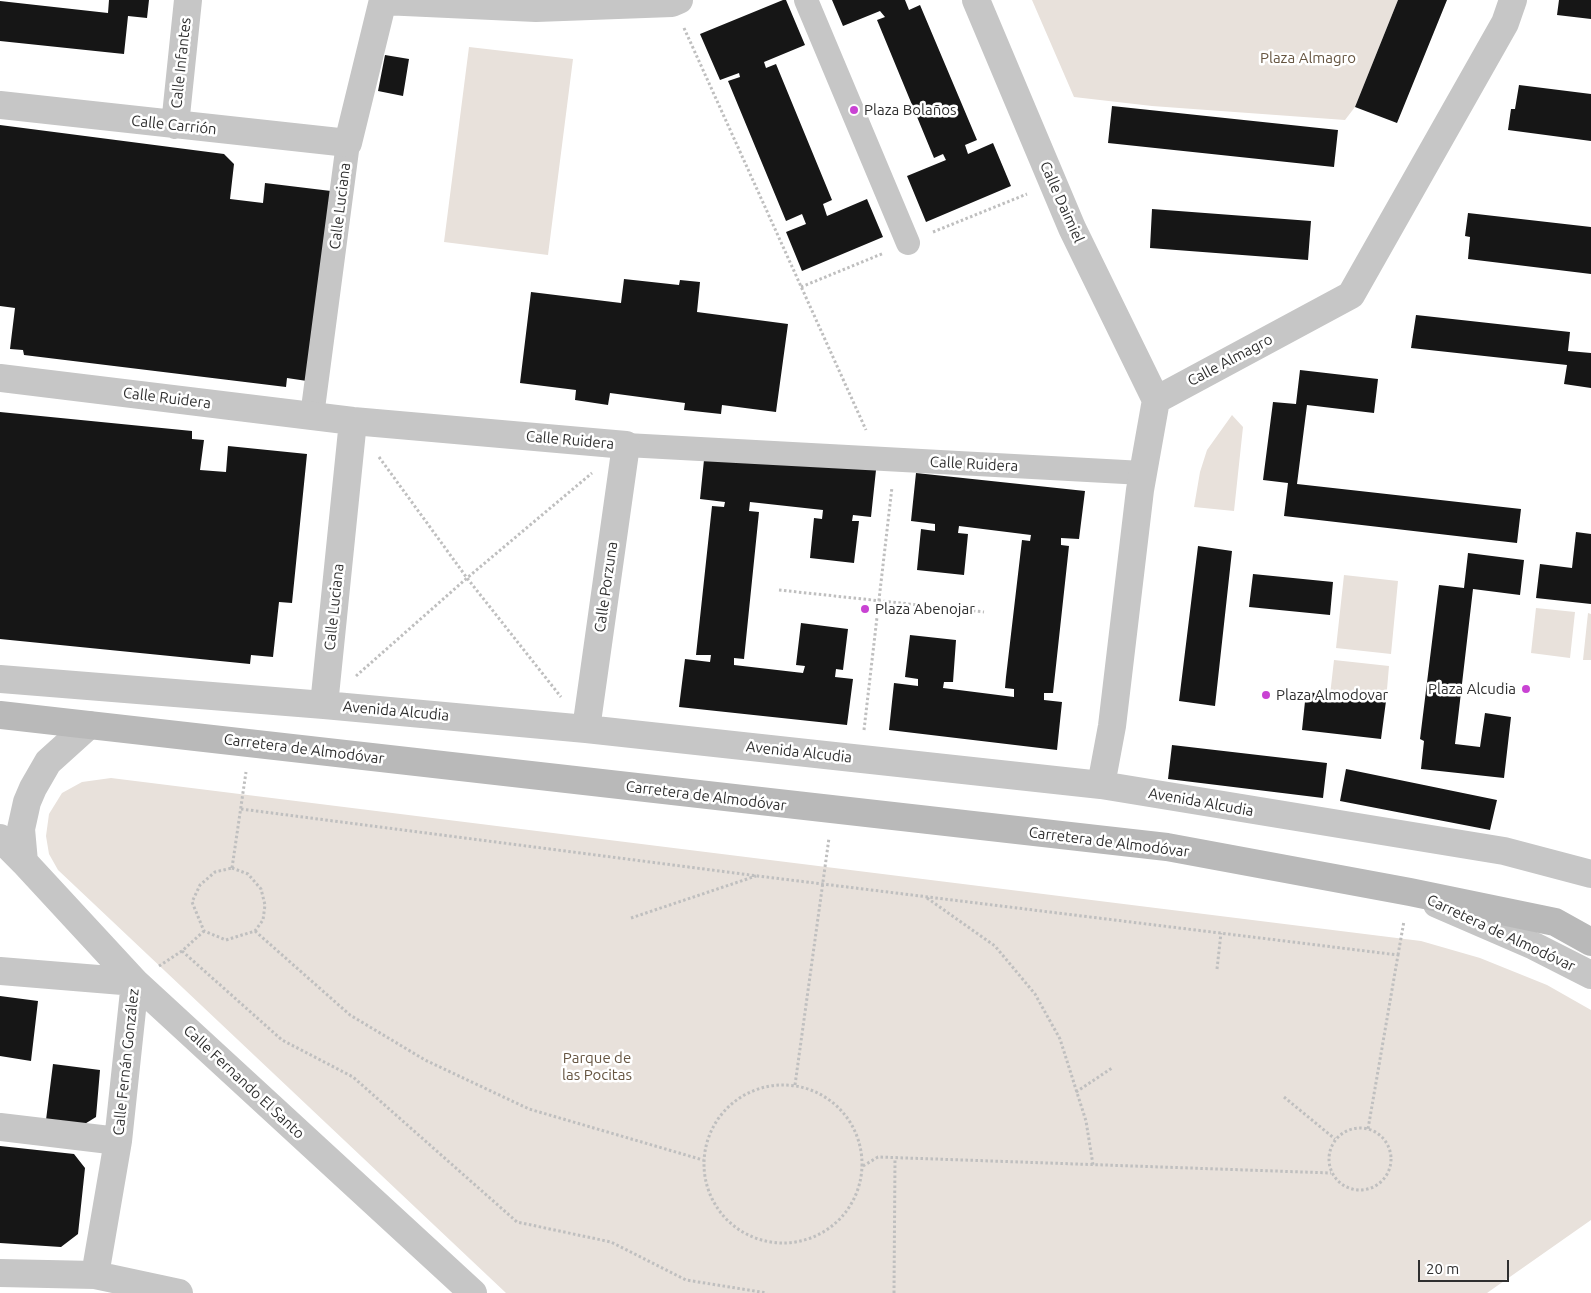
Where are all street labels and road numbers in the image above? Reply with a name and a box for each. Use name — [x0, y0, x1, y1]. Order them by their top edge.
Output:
street label: Calle Infantes — [167, 17, 195, 109]
street label: Calle Carrión — [130, 112, 218, 138]
street label: Calle Daimiel — [1036, 158, 1088, 246]
street label: Calle Luciana — [326, 162, 354, 250]
street label: Calle Almagro — [1184, 330, 1276, 390]
street label: Calle Ruidera — [122, 384, 212, 412]
street label: Calle Ruidera — [525, 427, 615, 453]
street label: Calle Ruidera — [929, 453, 1019, 475]
street label: Calle Porzuna — [591, 540, 621, 634]
street label: Calle Luciana — [320, 563, 348, 651]
street label: Avenida Alcudia — [342, 697, 450, 725]
street label: Carretera de Almodóvar — [223, 730, 385, 768]
street label: Avenida Alcudia — [745, 737, 853, 767]
street label: Carretera de Almodóvar — [625, 777, 787, 815]
street label: Avenida Alcudia — [1147, 784, 1255, 820]
street label: Carretera de Almodóvar — [1028, 823, 1190, 861]
street label: Carretera de Almodóvar — [1424, 891, 1578, 975]
street label: Calle Fernán González — [109, 988, 143, 1136]
street label: Calle Fernando El Santo — [180, 1021, 308, 1143]

